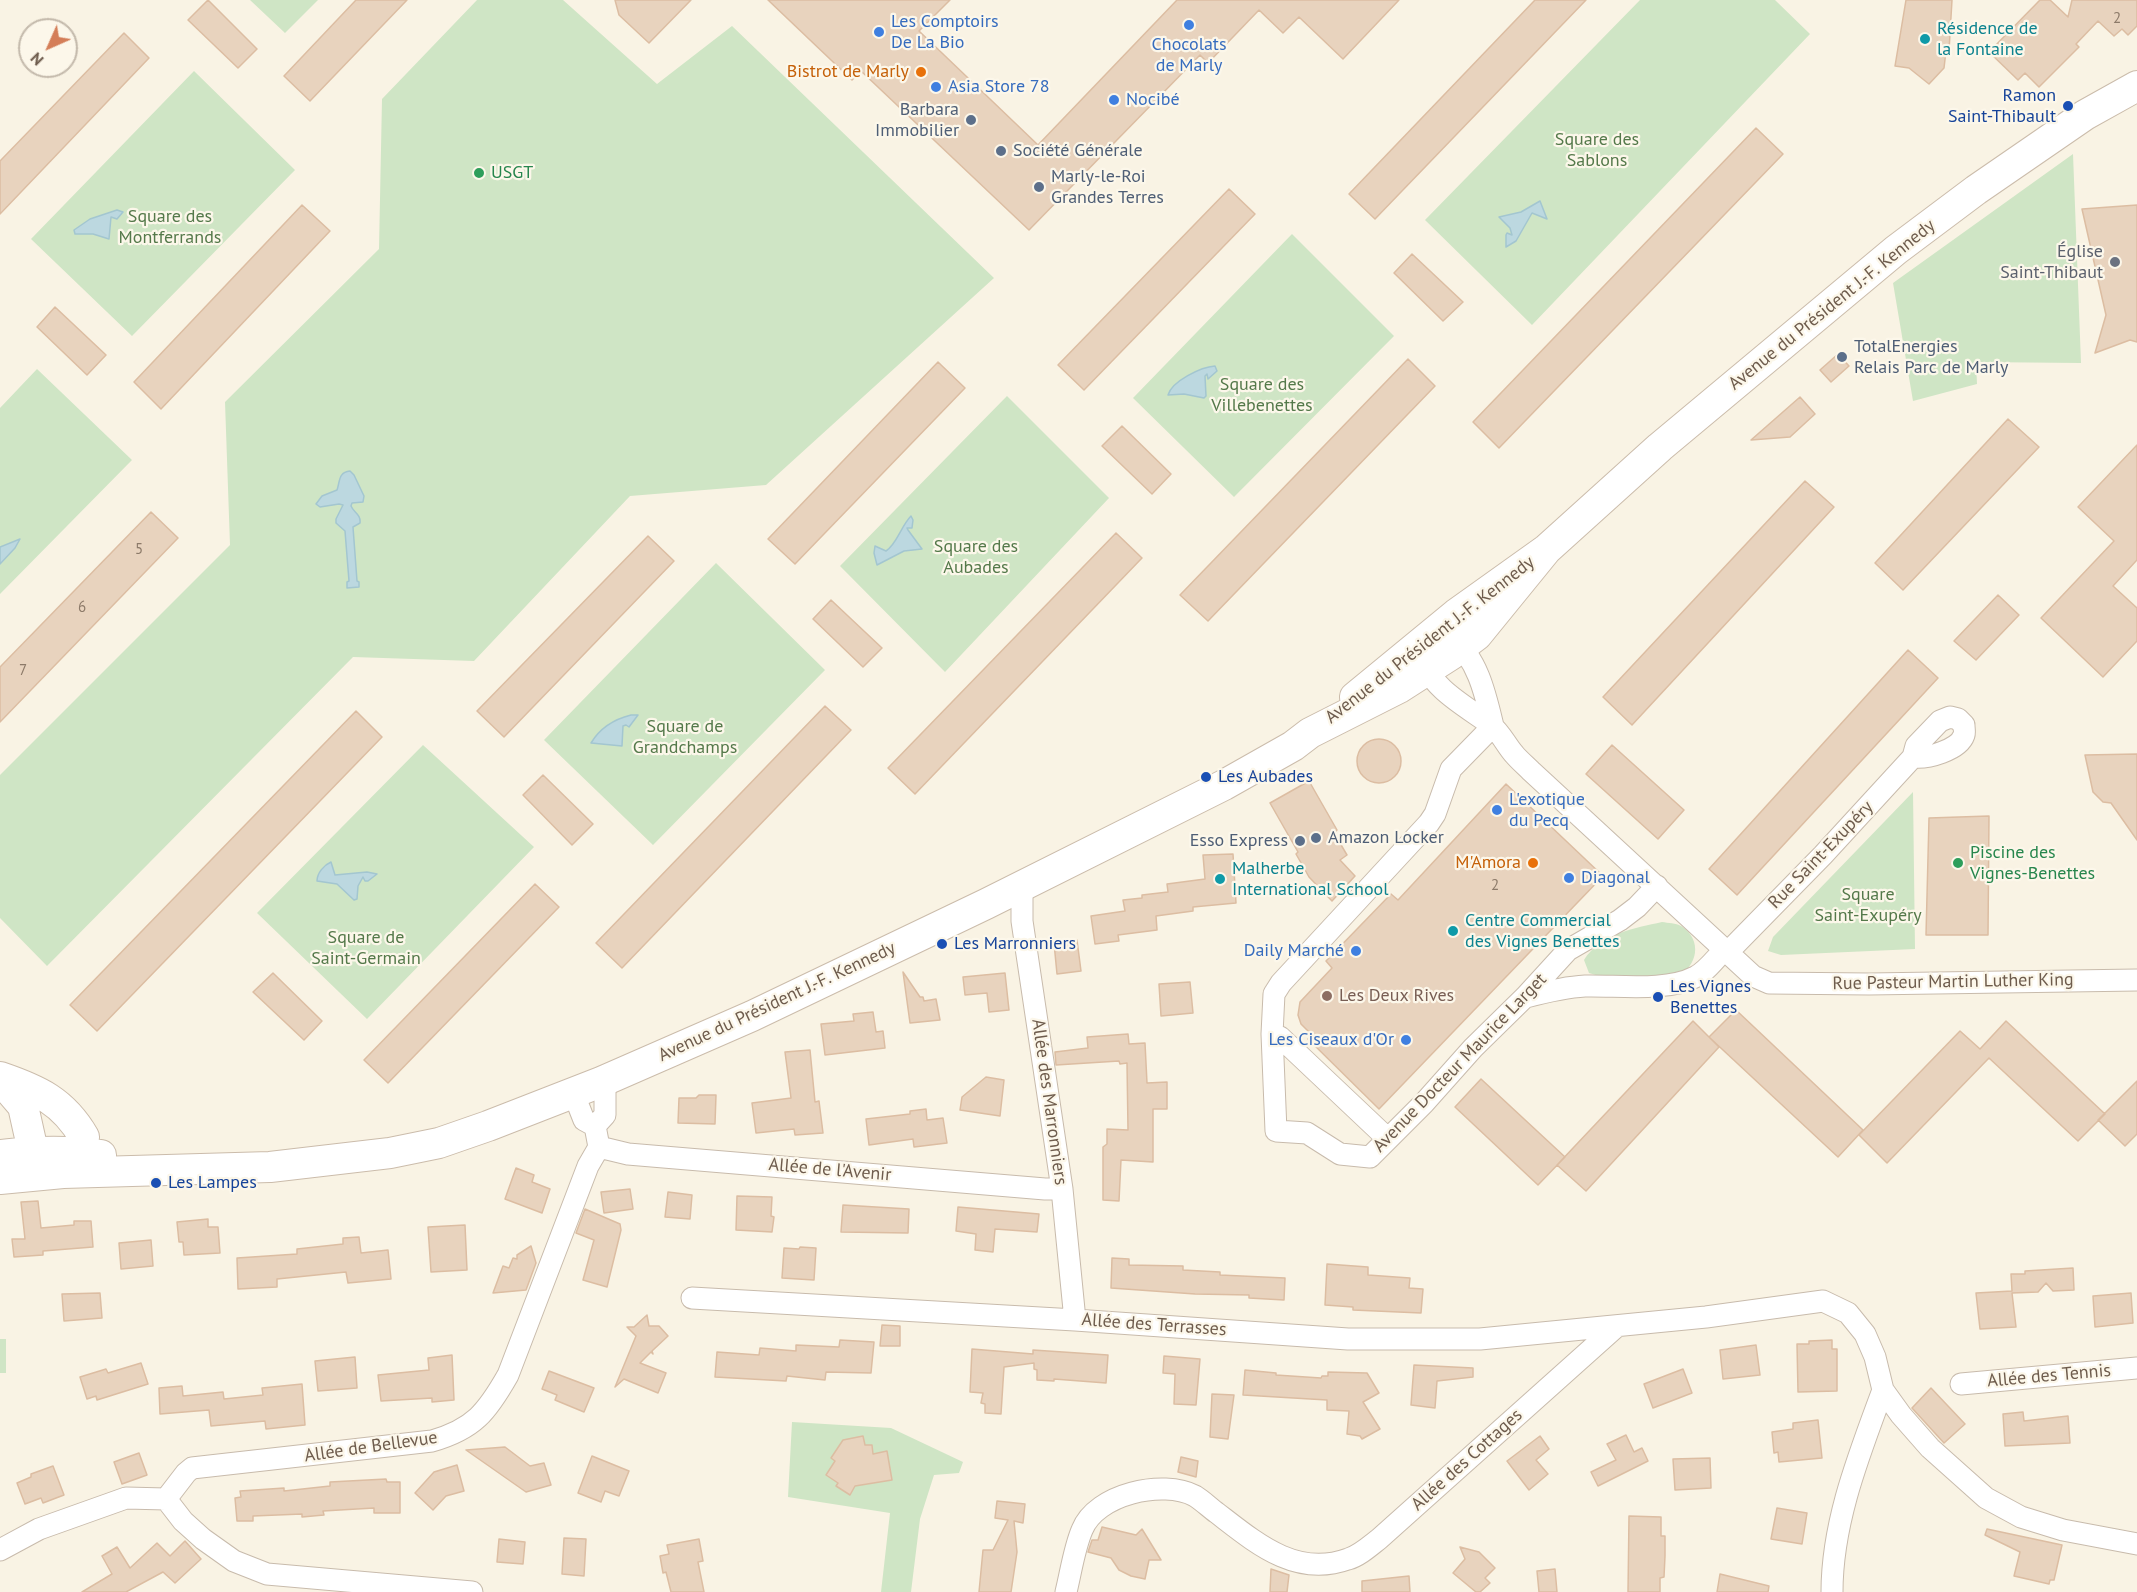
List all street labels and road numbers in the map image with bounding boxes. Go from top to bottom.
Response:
street label: Avenue du Président J.-F. Kennedy [1724,215,1940,395]
street label: Avenue du Président J.-F. Kennedy [1321,552,1539,728]
street label: Rue Saint-Exupéry [1764,797,1878,913]
street label: Avenue du Président J.-F. Kennedy [655,937,899,1067]
street label: Avenue Docteur Maurice Larget [1369,969,1551,1157]
street label: Rue Pasteur Martin Luther King [1832,969,2074,995]
street label: Allée des Marronniers [1027,1018,1071,1186]
street label: Allée de l'Avenir [768,1154,892,1186]
street label: Allée des Terrasses [1081,1309,1227,1341]
street label: Allée des Tennis [1986,1360,2112,1392]
street label: Allée des Cottages [1407,1404,1527,1516]
street label: Allée de Bellevue [303,1427,439,1467]

